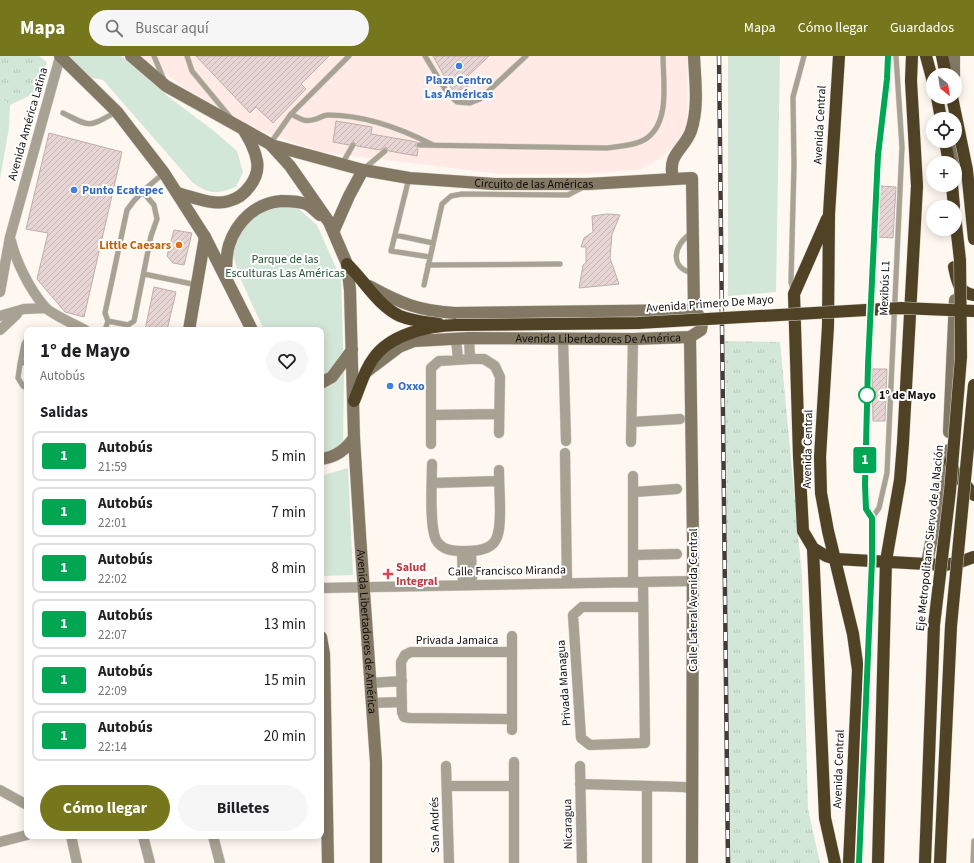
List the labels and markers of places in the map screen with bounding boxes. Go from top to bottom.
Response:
marker: Plaza Centro Las Américas [454,61,464,71]
place label: Plaza Centro Las Américas [425,72,493,103]
place label: Punto Ecatepec [82,182,164,199]
marker: Punto Ecatepec [69,185,79,195]
place label: Little Caesars [99,237,171,254]
marker: Little Caesars [174,240,184,250]
place label: Oxxo [398,378,425,395]
marker: Oxxo [385,381,395,391]
marker: 1° de Mayo [858,386,876,404]
place label: 1° de Mayo [879,387,936,404]
place label: Salud Integral [396,559,438,590]
marker: Salud Integral [383,569,393,579]

